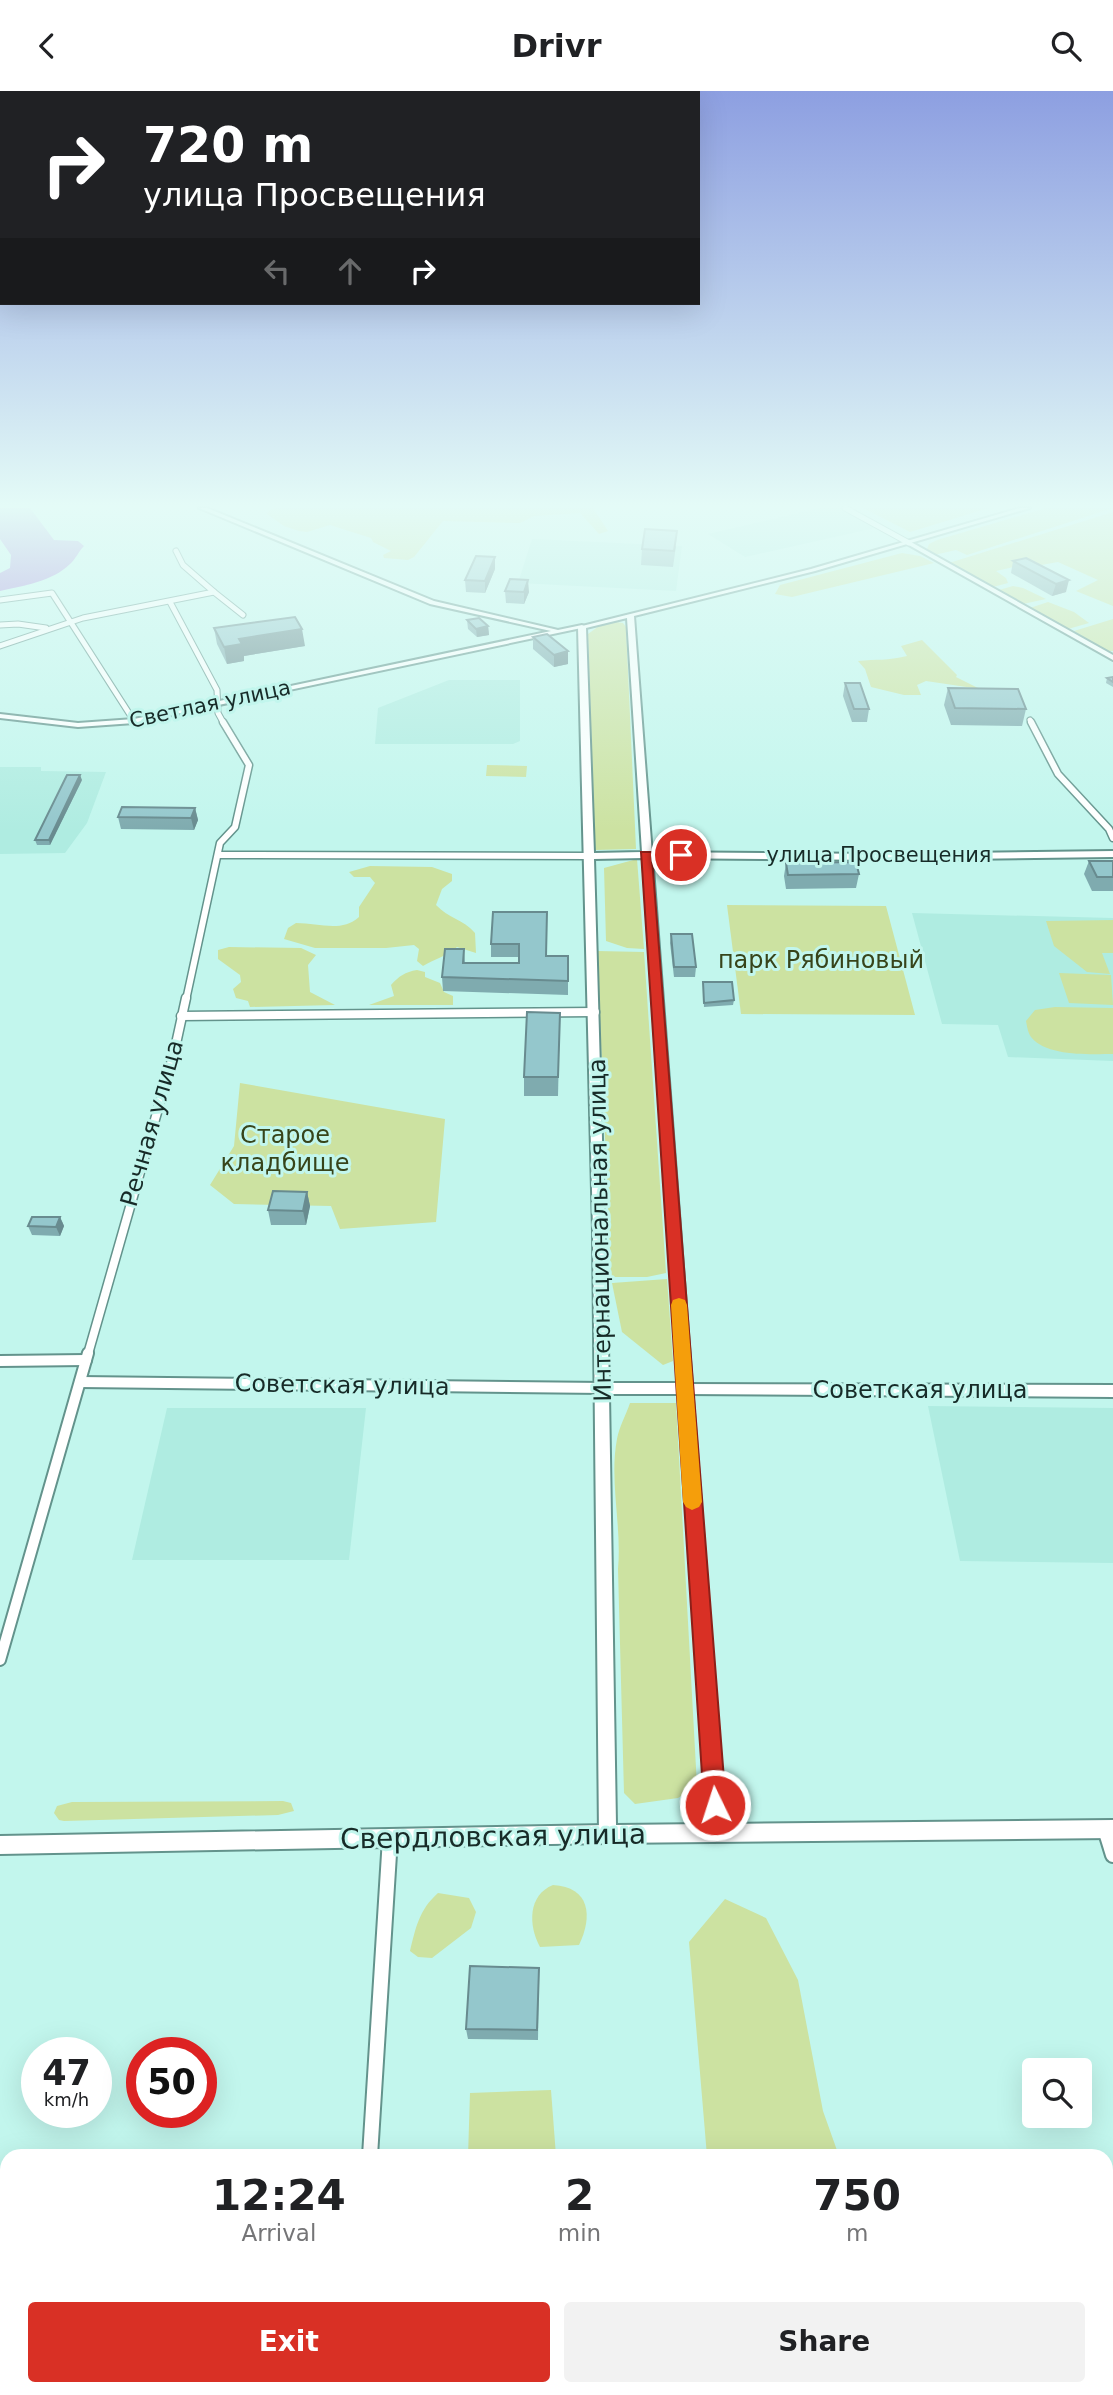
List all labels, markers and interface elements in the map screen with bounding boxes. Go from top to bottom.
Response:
icon: back [28,27,66,65]
text: Drivr [512,27,601,65]
icon: search [1047,27,1085,65]
text: 720 m [143,117,313,174]
icon: right [28,119,119,210]
text: улица Просвещения [143,176,486,214]
icon: left [258,252,296,290]
icon: ahead [331,252,369,290]
icon: right [404,252,442,290]
street label: Светлая улица [127,675,293,733]
pin [651,825,711,885]
icon: arrive [662,836,700,874]
street label: улица Просвещения [767,843,991,867]
park label: парк Рябиновый [718,946,924,974]
street label: Речная улица [115,1036,189,1210]
street label: Интернациональная улица [583,1058,617,1402]
park label: Старое кладбище [221,1121,349,1177]
street label: Советская улица [234,1369,450,1401]
street label: Советская улица [813,1376,1027,1404]
position arrow [678,1768,752,1842]
street label: Свердловская улица [340,1817,646,1856]
speed limit sign: 50 [126,2037,217,2128]
text: 47 [42,2053,91,2093]
map controls [1022,2058,1092,2128]
button: search [1022,2058,1092,2128]
text: km/h [44,2089,89,2110]
text: 12:24 [212,2171,346,2220]
text: 2 [565,2171,594,2220]
text: 750 [813,2171,901,2220]
text: Arrival [242,2220,316,2246]
text: min [558,2220,601,2246]
text: m [846,2220,868,2246]
button: Exit [28,2302,550,2382]
button: Share [564,2302,1085,2382]

